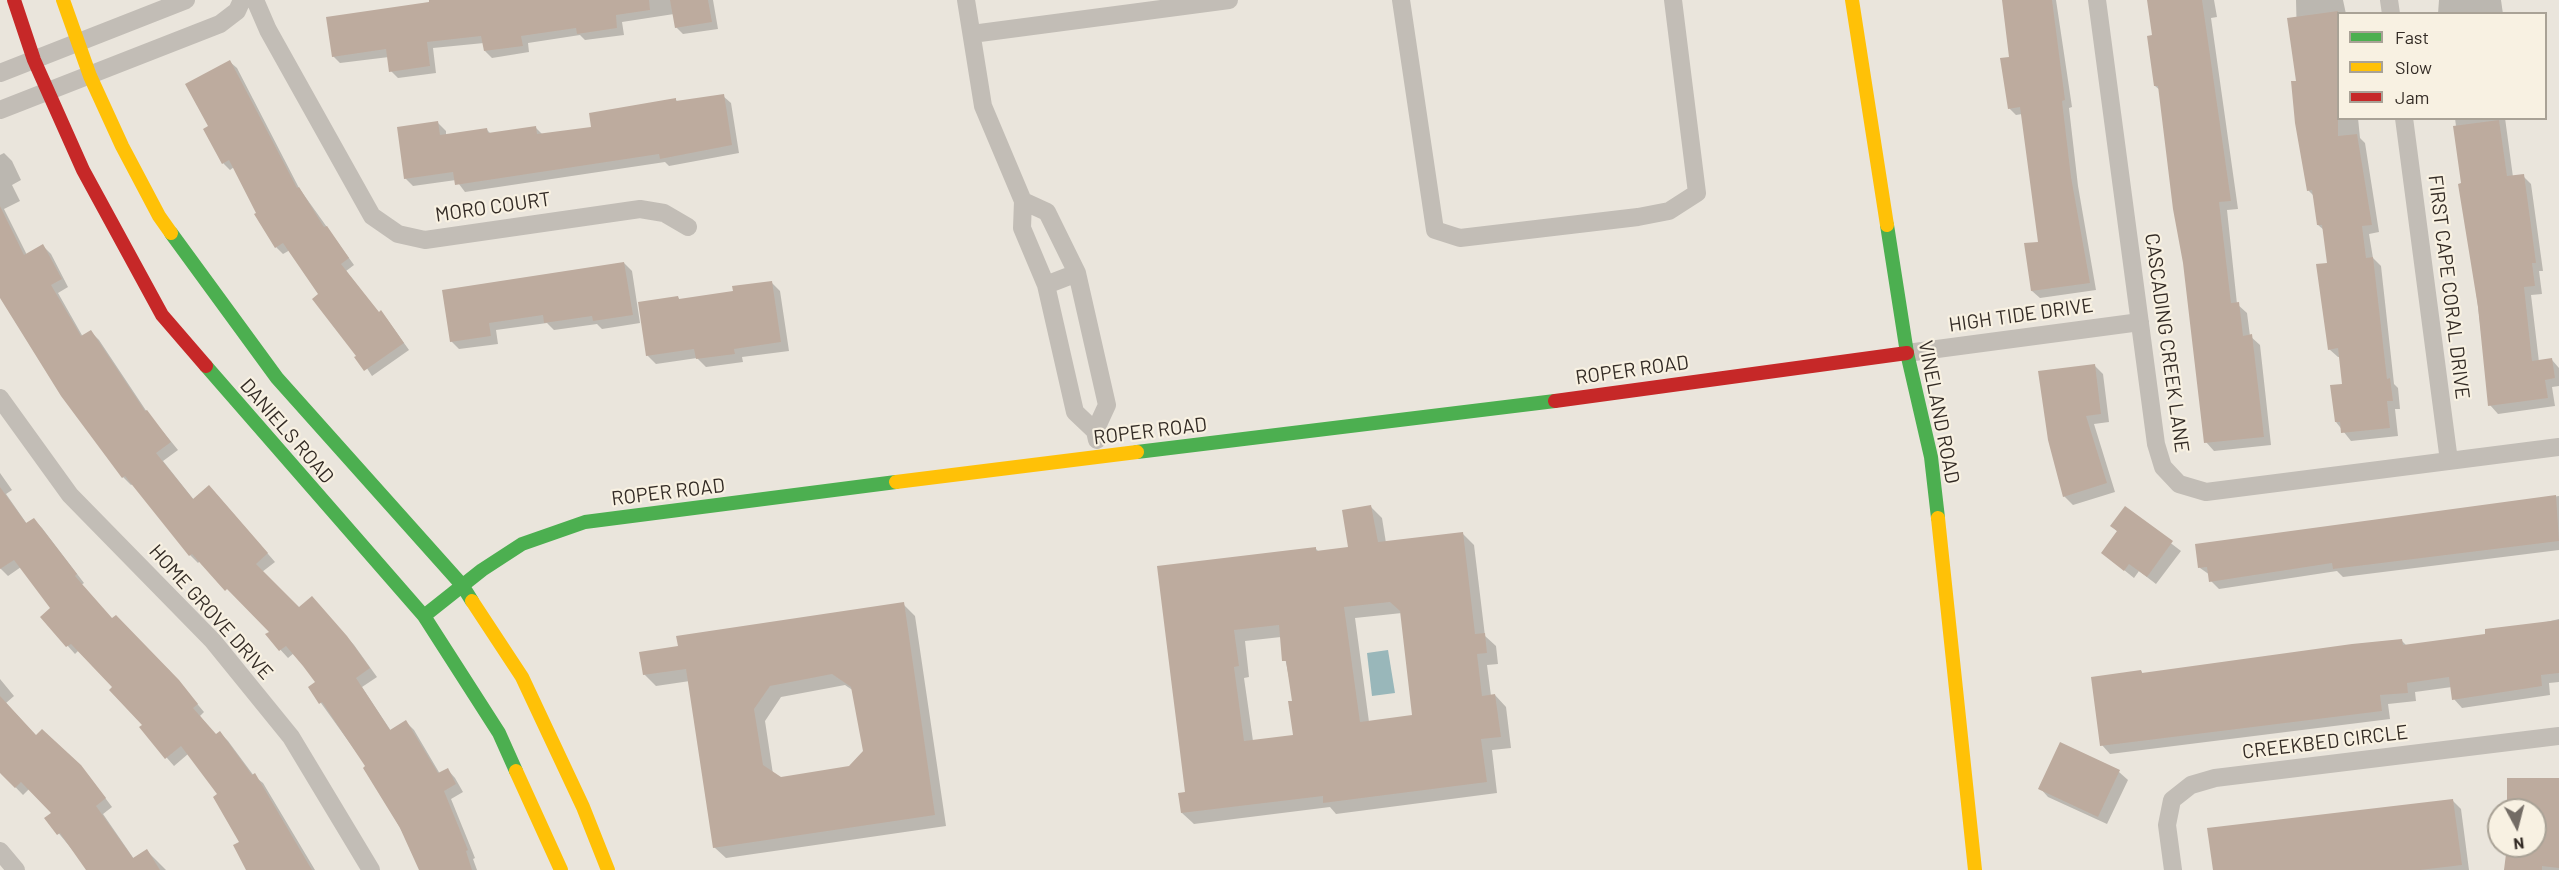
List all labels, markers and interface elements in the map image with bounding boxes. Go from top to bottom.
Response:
legend [2337,12,2547,120]
text: Fast [2395,26,2429,48]
text: Slow [2395,56,2432,78]
text: Jam [2395,86,2429,108]
street label: FIRST CAPE CORAL DRIVE [2423,173,2475,401]
street label: MORO COURT [434,187,552,227]
street label: CASCADING CREEK LANE [2140,232,2194,454]
street label: HIGH TIDE DRIVE [1947,293,2095,337]
street label: VINELAND ROAD [1913,338,1965,486]
street label: ROPER ROAD [1574,350,1690,390]
street label: DANIELS ROAD [235,374,339,488]
street label: ROPER ROAD [1092,412,1208,450]
street label: ROPER ROAD [610,473,726,511]
street label: HOME GROVE DRIVE [144,539,278,685]
street label: CREEKBED CIRCLE [2241,720,2409,764]
north arrow [2487,798,2547,858]
text: N [2513,834,2525,854]

